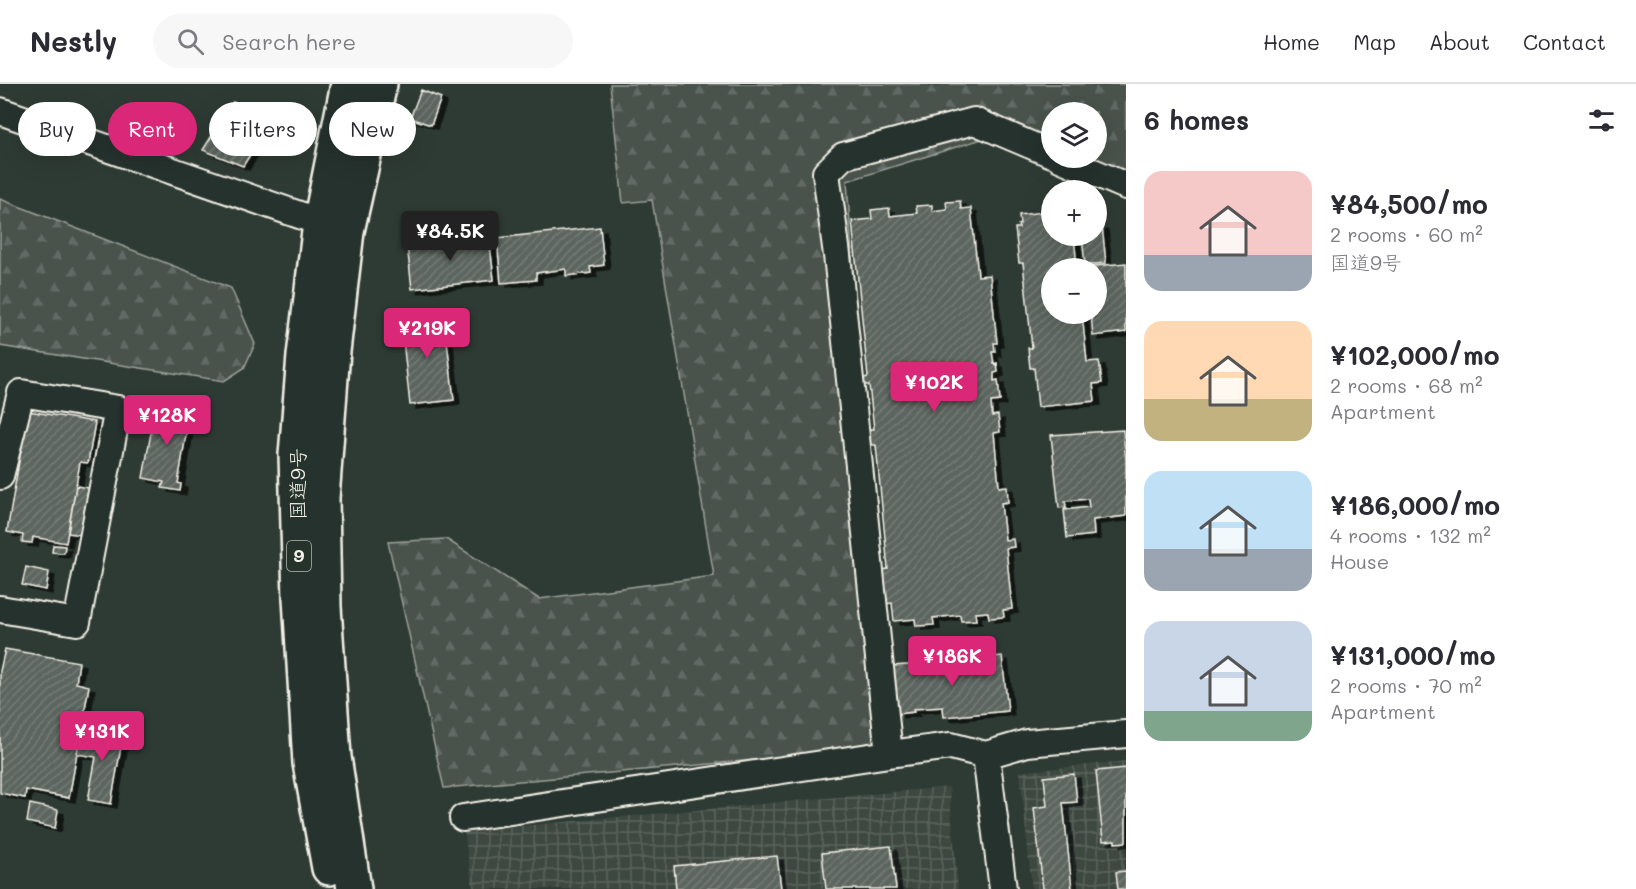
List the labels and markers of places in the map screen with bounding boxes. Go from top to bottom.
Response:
pin: ¥84.5K [401,211,499,262]
pin: ¥219K [385,308,469,359]
pin: ¥102K [892,362,976,413]
pin: ¥128K [125,395,209,446]
pin: ¥186K [910,636,994,687]
pin: ¥131K [60,711,144,762]

